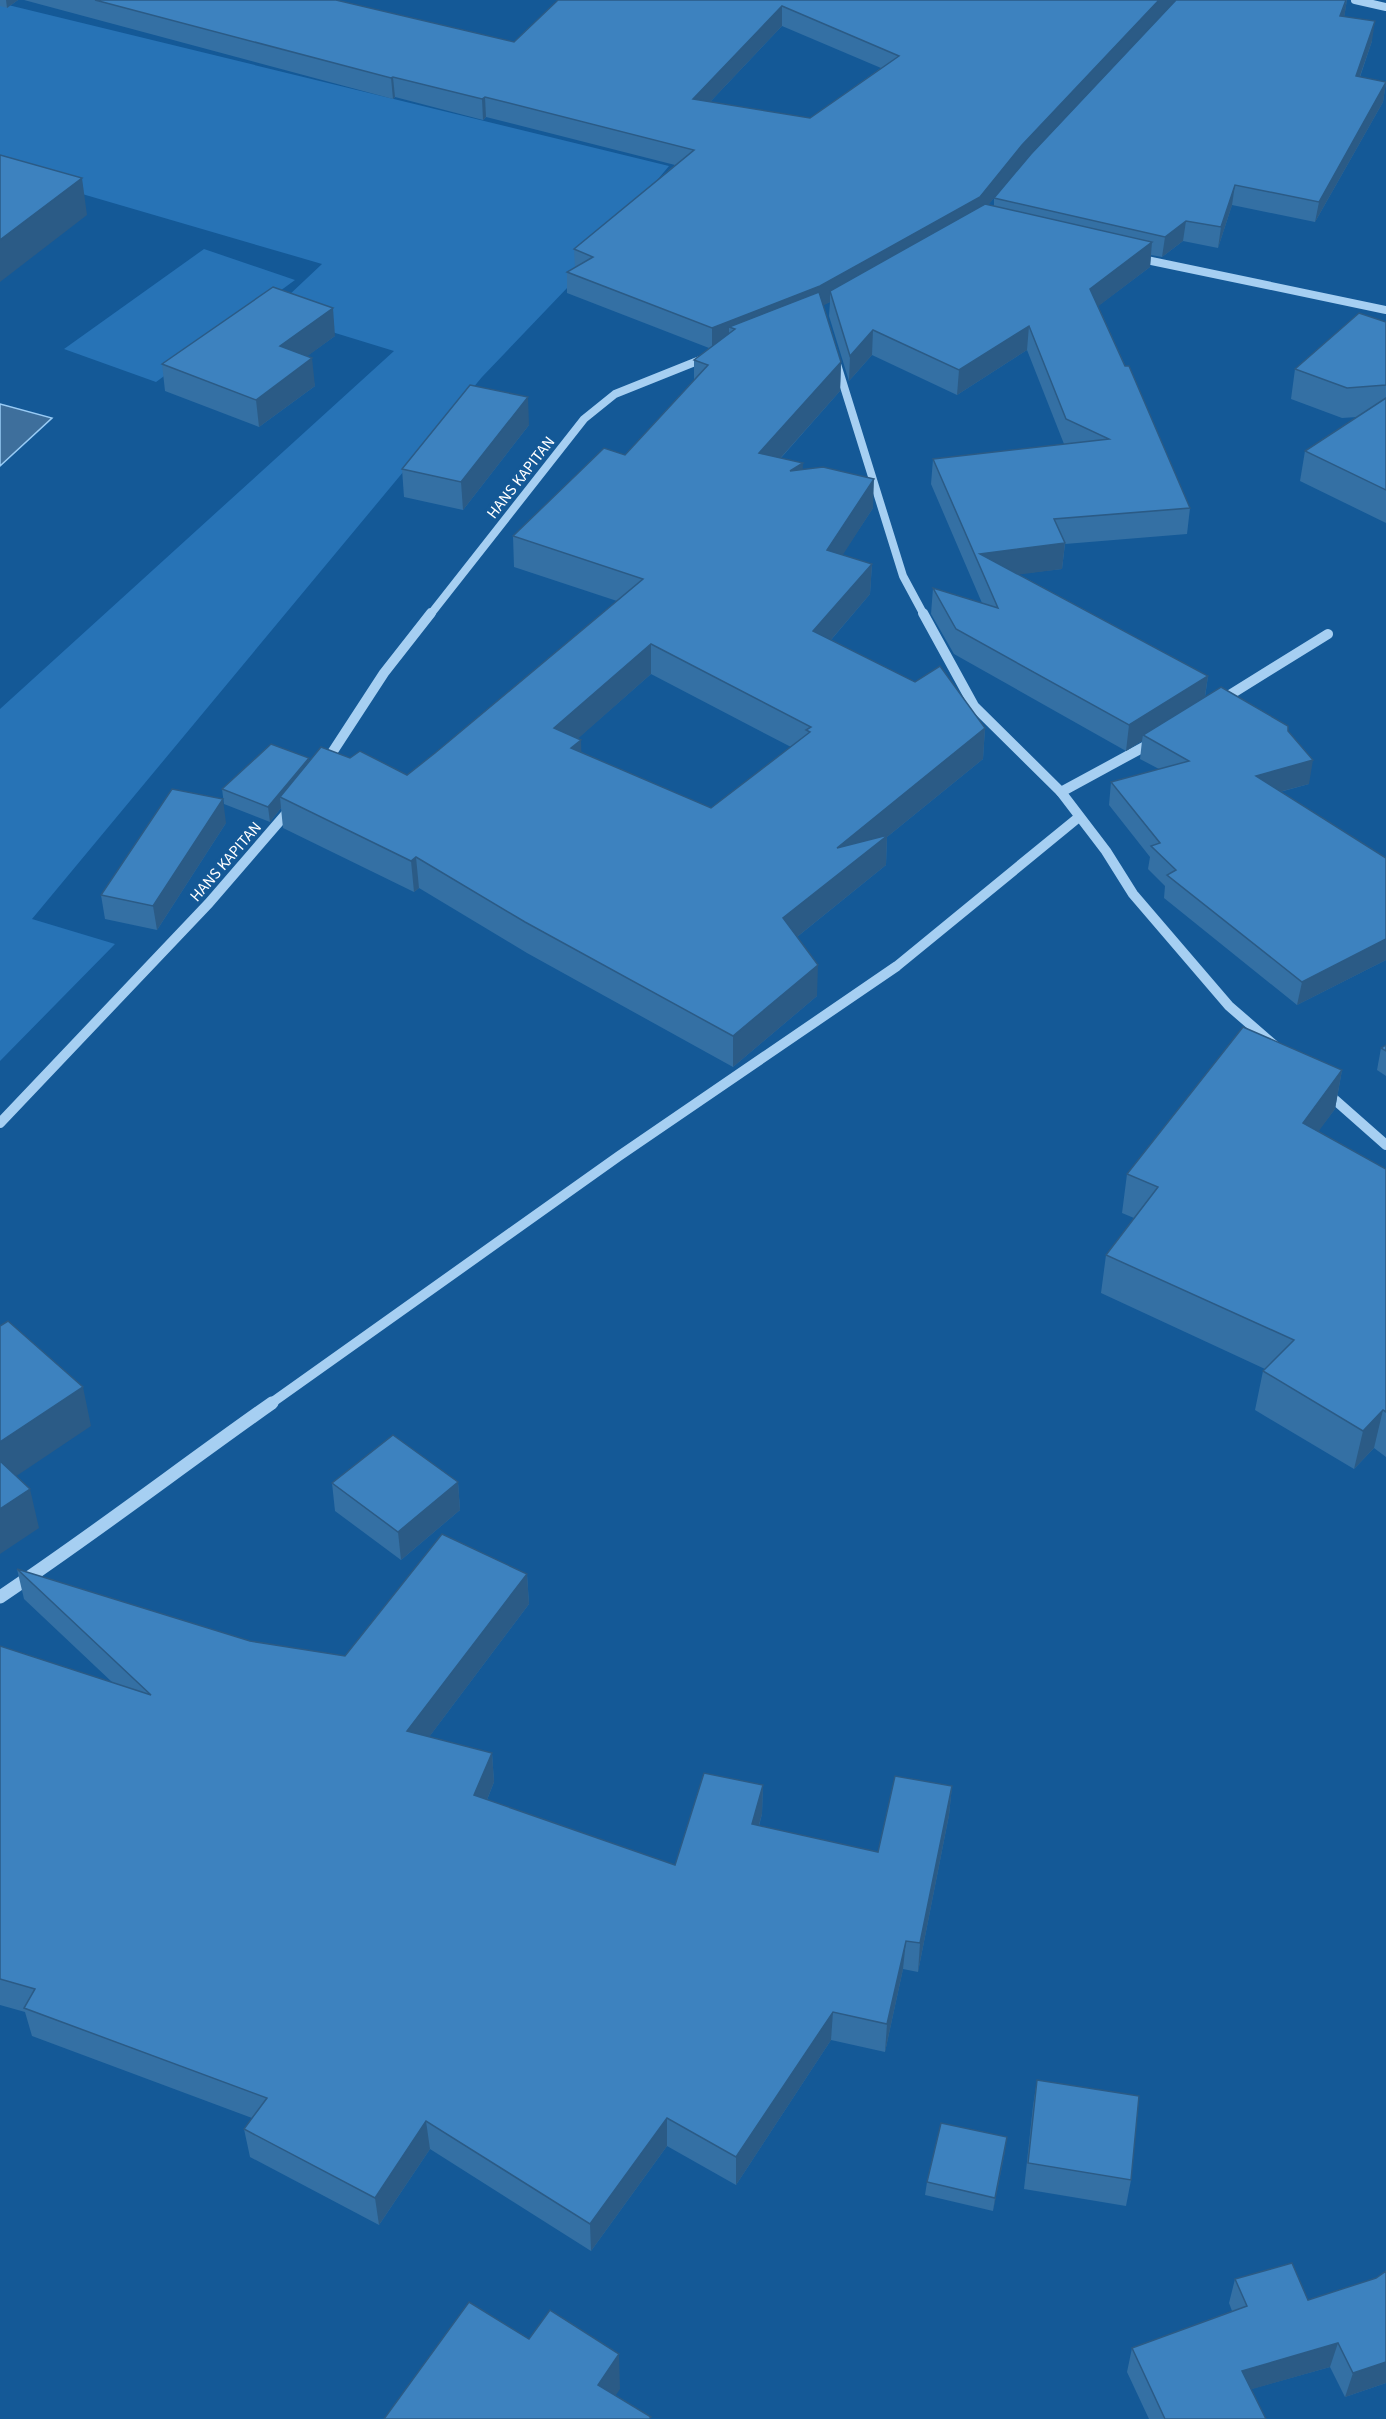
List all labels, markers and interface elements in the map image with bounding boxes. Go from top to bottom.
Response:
street label: HANS KAPITAN [482,432,560,523]
street label: HANS KAPITAN [185,817,267,906]

